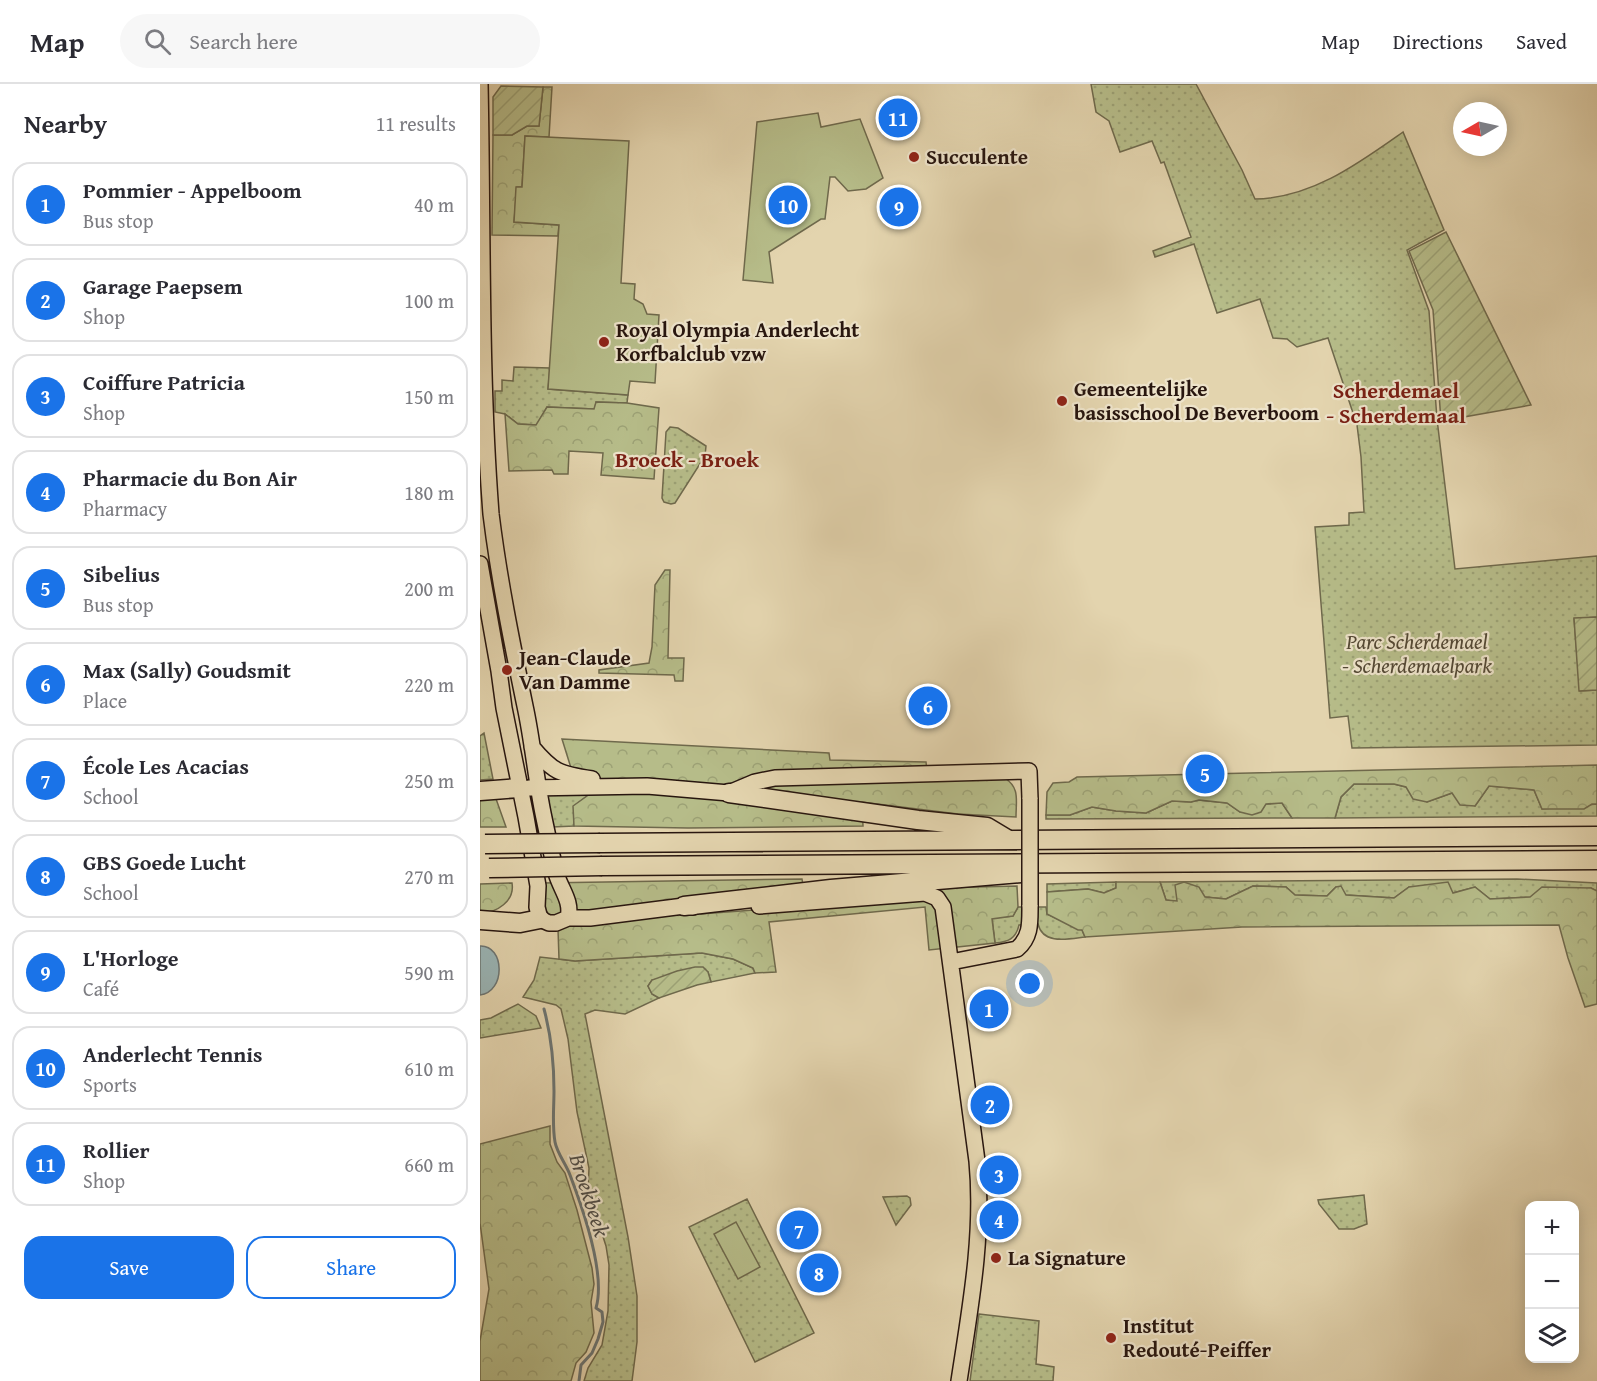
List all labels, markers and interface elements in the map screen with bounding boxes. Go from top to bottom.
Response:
search box [120,14,540,68]
text: Map [30,21,84,62]
icon: search [141,25,174,58]
text: Search here [189,25,298,57]
text: Map [1321,26,1360,57]
text: Directions [1393,26,1483,57]
text: Saved [1516,26,1567,57]
pin: 11 [878,96,918,141]
north arrow [1453,102,1507,156]
text: Nearby [24,104,107,143]
text: 11 results [376,109,456,138]
place label: Succulente [926,141,1028,172]
marker: Succulente [907,150,921,164]
text: Pommier - Appelboom [83,174,302,206]
pin: 10 [768,182,808,228]
pin: 9 [880,184,918,230]
text: 1 [40,190,51,219]
text: 40 m [414,190,454,219]
text: Bus stop [83,206,154,235]
text: Garage Paepsem [83,270,243,302]
text: 2 [40,286,51,315]
text: 100 m [404,286,454,315]
text: Shop [83,302,125,331]
place label: Royal Olympia Anderlecht Korfbalclub vzw [616,314,859,369]
marker: Royal Olympia Anderlecht Korfbalclub vzw [597,335,611,349]
text: Coiffure Patricia [83,366,245,398]
place label: Gemeentelijke basisschool De Beverboom [1074,373,1319,428]
district label: Scherdemael - Scherdemaal [1326,374,1466,431]
text: 3 [40,382,51,411]
text: 150 m [404,382,454,411]
marker: Gemeentelijke basisschool De Beverboom [1055,394,1069,408]
text: Shop [83,398,125,427]
district label: Broeck - Broek [615,443,760,475]
text: Pharmacie du Bon Air [83,462,297,494]
text: 4 [40,478,51,507]
text: 180 m [404,478,454,507]
text: Pharmacy [83,494,167,523]
text: Sibelius [83,558,160,590]
text: 5 [40,574,51,603]
text: 200 m [404,574,454,603]
text: Bus stop [83,590,154,619]
park label: Parc Scherdemael - Scherdemaelpark [1342,626,1492,681]
place label: Jean-Claude Van Damme [516,642,631,697]
text: Max (Sally) Goudsmit [83,654,291,686]
marker: Jean-Claude Van Damme [500,663,514,677]
text: 6 [40,670,51,699]
text: 220 m [404,670,454,699]
pin: 6 [908,684,948,728]
text: Place [83,686,127,715]
text: École Les Acacias [83,750,249,782]
pin: 5 [1186,752,1224,796]
text: 7 [40,766,51,795]
text: 250 m [404,766,454,795]
text: School [83,782,139,811]
text: GBS Goede Lucht [83,846,246,878]
text: 8 [40,862,51,891]
text: 270 m [404,862,454,891]
text: School [83,878,139,907]
text: L'Horloge [83,942,179,974]
text: 9 [40,958,51,987]
text: 590 m [404,958,454,987]
your location [1015,969,1044,998]
text: Café [83,974,119,1003]
pin: 1 [970,986,1008,1032]
text: Anderlecht Tennis [83,1038,262,1070]
text: 10 [35,1054,56,1083]
text: 610 m [404,1054,454,1083]
text: Sports [83,1070,137,1099]
pin: 2 [970,1082,1010,1128]
text: Rollier [83,1134,150,1166]
water label: Broekbeek [561,1148,619,1242]
text: 11 [35,1150,56,1179]
text: 660 m [404,1150,454,1179]
pin: 3 [980,1152,1018,1198]
text: Shop [83,1166,125,1195]
pin: 4 [980,1198,1018,1242]
map controls [1525,1201,1579,1363]
button: + [1525,1201,1579,1255]
pin: 7 [780,1208,818,1252]
button: Save [24,1236,234,1299]
button: Share [246,1236,456,1299]
place label: La Signature [1008,1242,1126,1273]
pin: 8 [800,1250,838,1296]
marker: La Signature [989,1251,1003,1265]
button: − [1525,1255,1579,1309]
button: layers [1525,1309,1579,1363]
place label: Institut Redouté-Peiffer [1123,1310,1271,1365]
marker: Institut Redouté-Peiffer [1104,1331,1118,1345]

